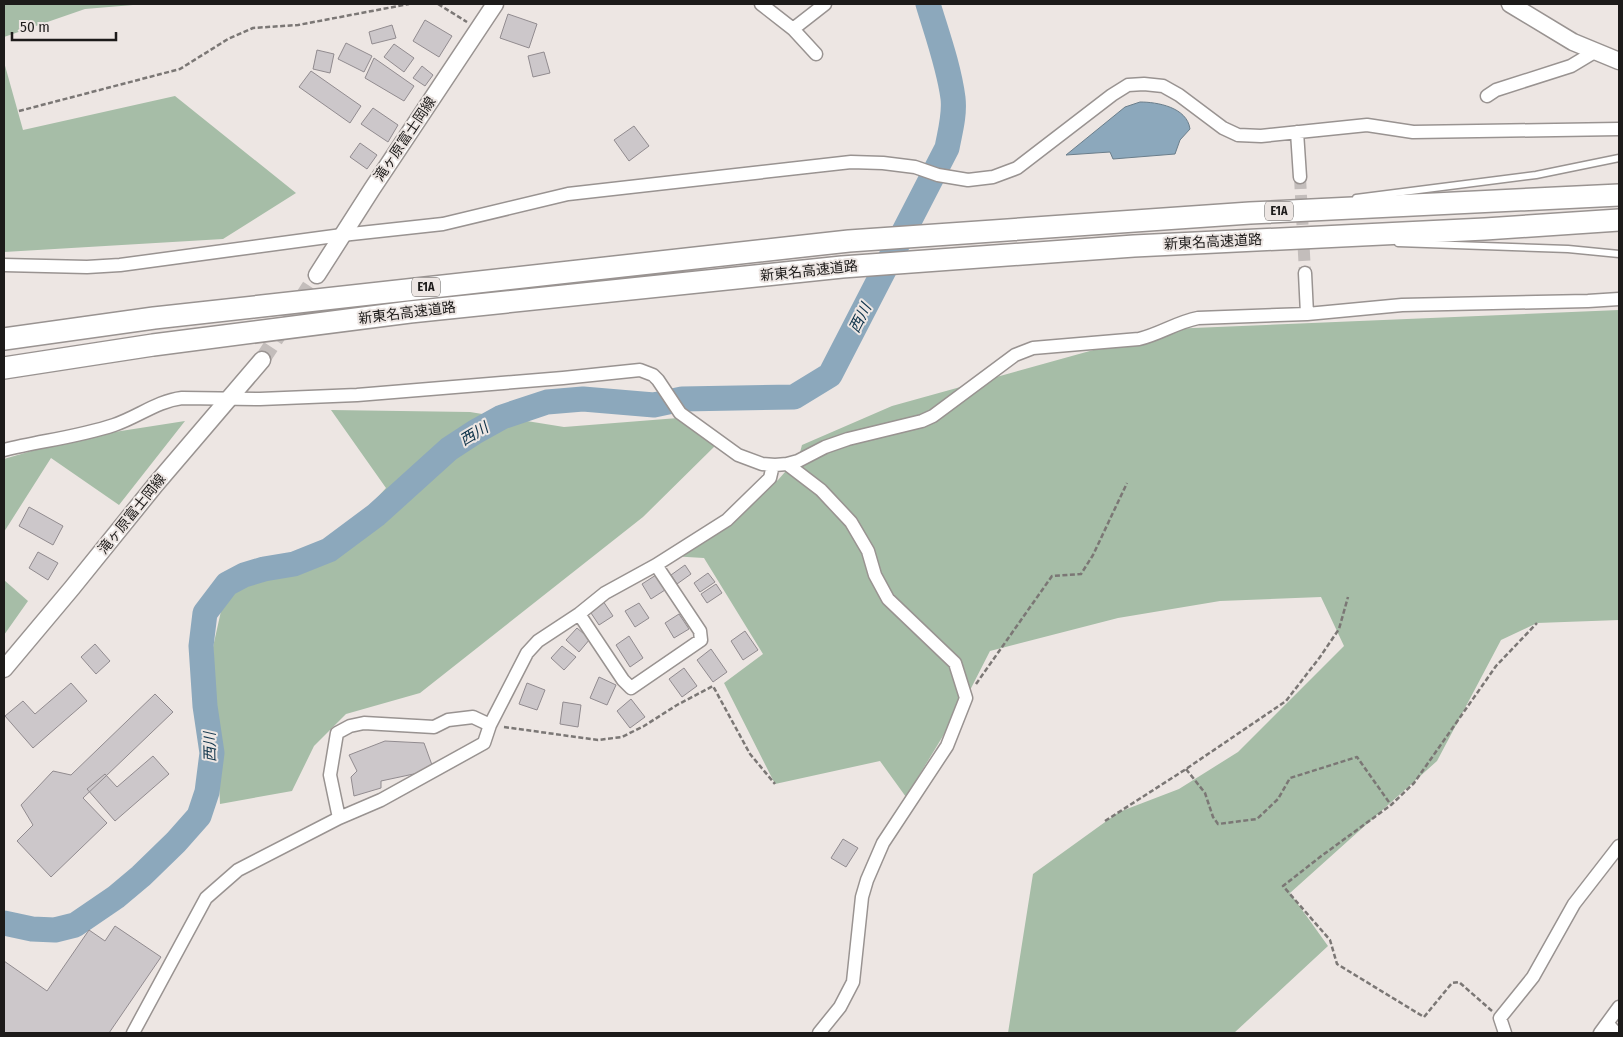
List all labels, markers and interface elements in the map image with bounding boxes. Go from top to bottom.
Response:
scale bar [12,10,116,42]
text: 50 m [20,18,50,36]
street label: 滝ヶ原富士岡線 [371,94,439,184]
road number: E1A [1265,202,1293,220]
street label: 新東名高速道路 [1164,231,1262,253]
street label: 新東名高速道路 [759,257,859,285]
road number: E1A [412,278,440,296]
street label: 新東名高速道路 [357,299,457,327]
water label: 西川 [845,299,876,335]
water label: 西川 [457,418,493,449]
street label: 滝ヶ原富士岡線 [95,471,169,557]
water label: 西川 [201,730,219,762]

